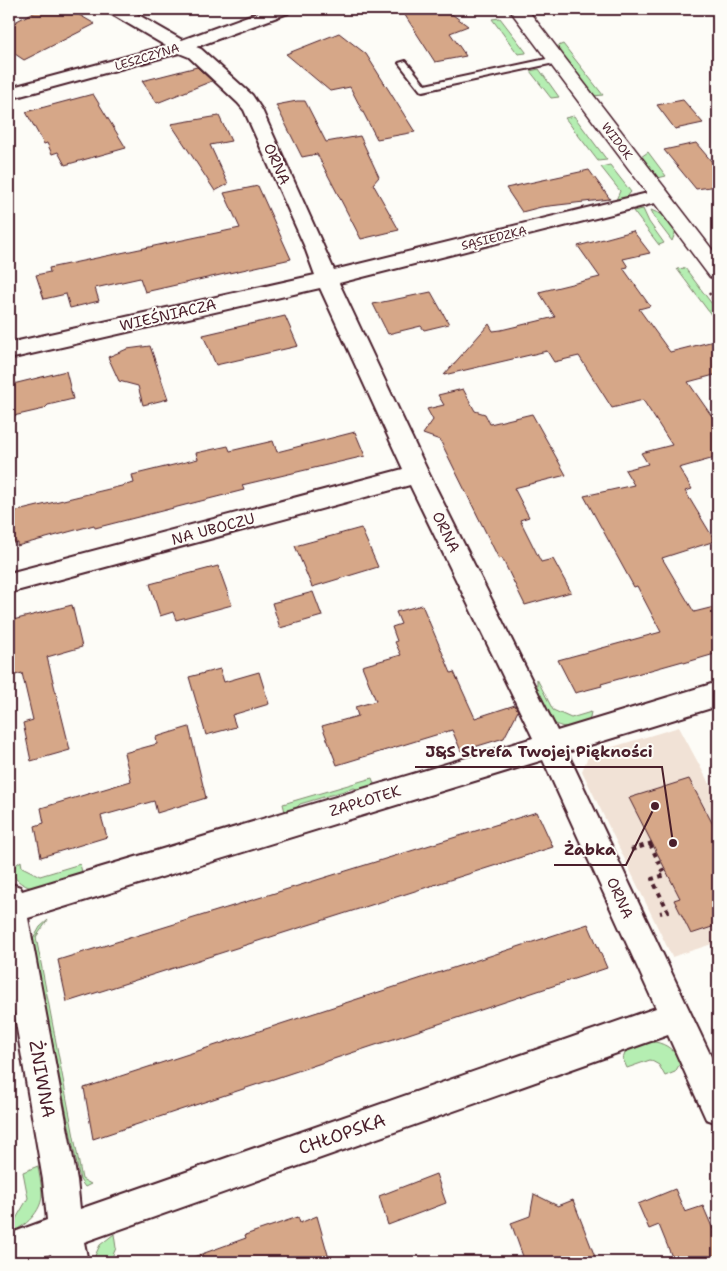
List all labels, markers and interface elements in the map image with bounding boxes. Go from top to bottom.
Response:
street label: LESZCZYNA [113,40,181,74]
street label: WIDOK [598,119,636,163]
street label: ORNA [259,140,295,188]
street label: SĄSIEDZKA [460,222,529,254]
street label: WIEŚNIACZA [117,293,218,336]
street label: NA UBOCZU [169,508,257,550]
street label: ORNA [427,508,465,556]
callout: J&S Strefa Twojej Piękności [415,736,662,767]
text: J&S Strefa Twojej Piękności [425,741,653,762]
street label: ZAPŁOTEK [327,781,403,821]
callout: Żabka [554,834,626,865]
text: Żabka [564,839,616,860]
street label: ORNA [602,874,638,922]
street label: ŻNIWNA [23,1038,61,1120]
street label: CHŁOPSKA [295,1108,389,1160]

